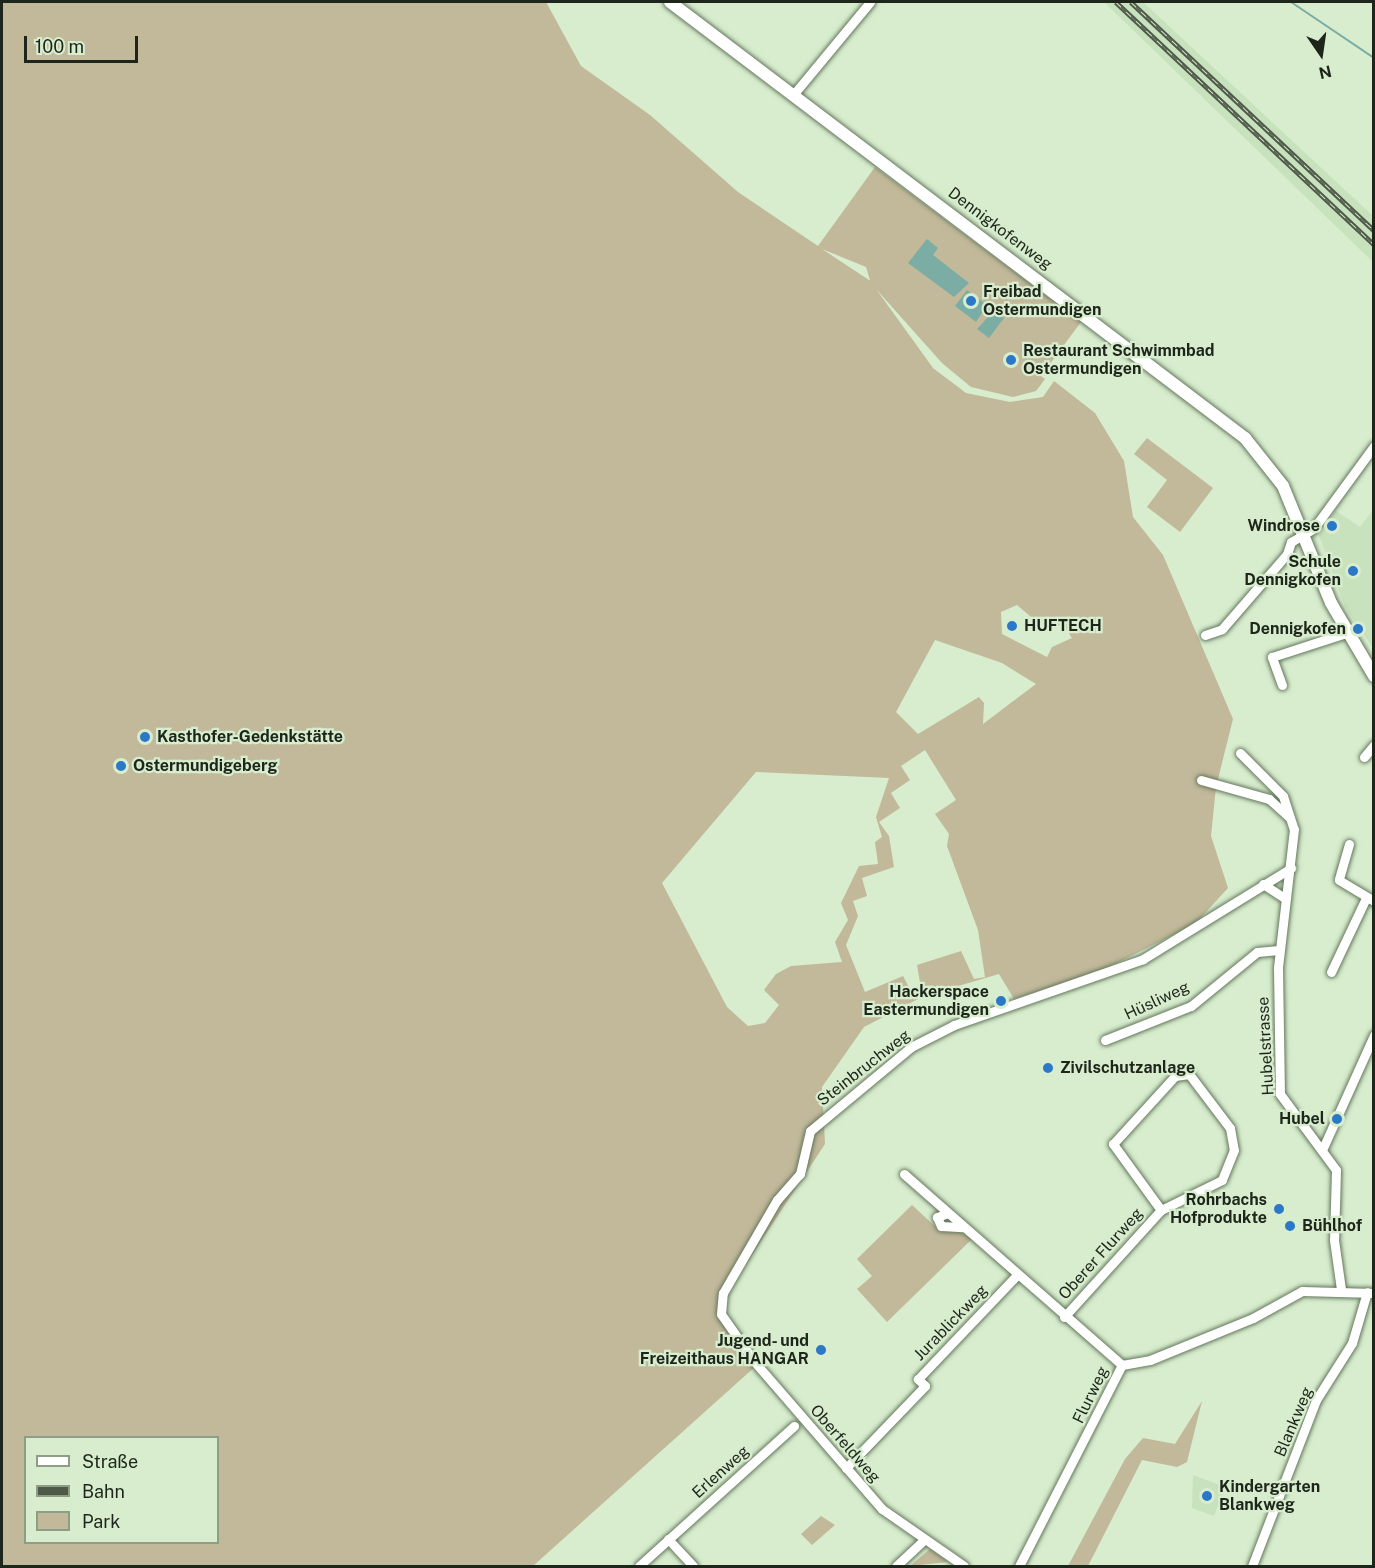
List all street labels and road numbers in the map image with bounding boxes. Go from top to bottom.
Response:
street label: Dennigkofenweg [944,184,1056,274]
street label: Hüsliweg [1121,978,1193,1024]
street label: Hubelstrasse [1254,996,1278,1096]
street label: Steinbruchweg [814,1026,914,1110]
street label: Oberer Flurweg [1055,1204,1147,1304]
street label: Jurablickweg [910,1281,992,1365]
street label: Flurweg [1069,1363,1113,1427]
street label: Blankweg [1271,1384,1317,1460]
street label: Oberfeldweg [806,1401,884,1487]
street label: Erlenweg [689,1442,753,1502]

